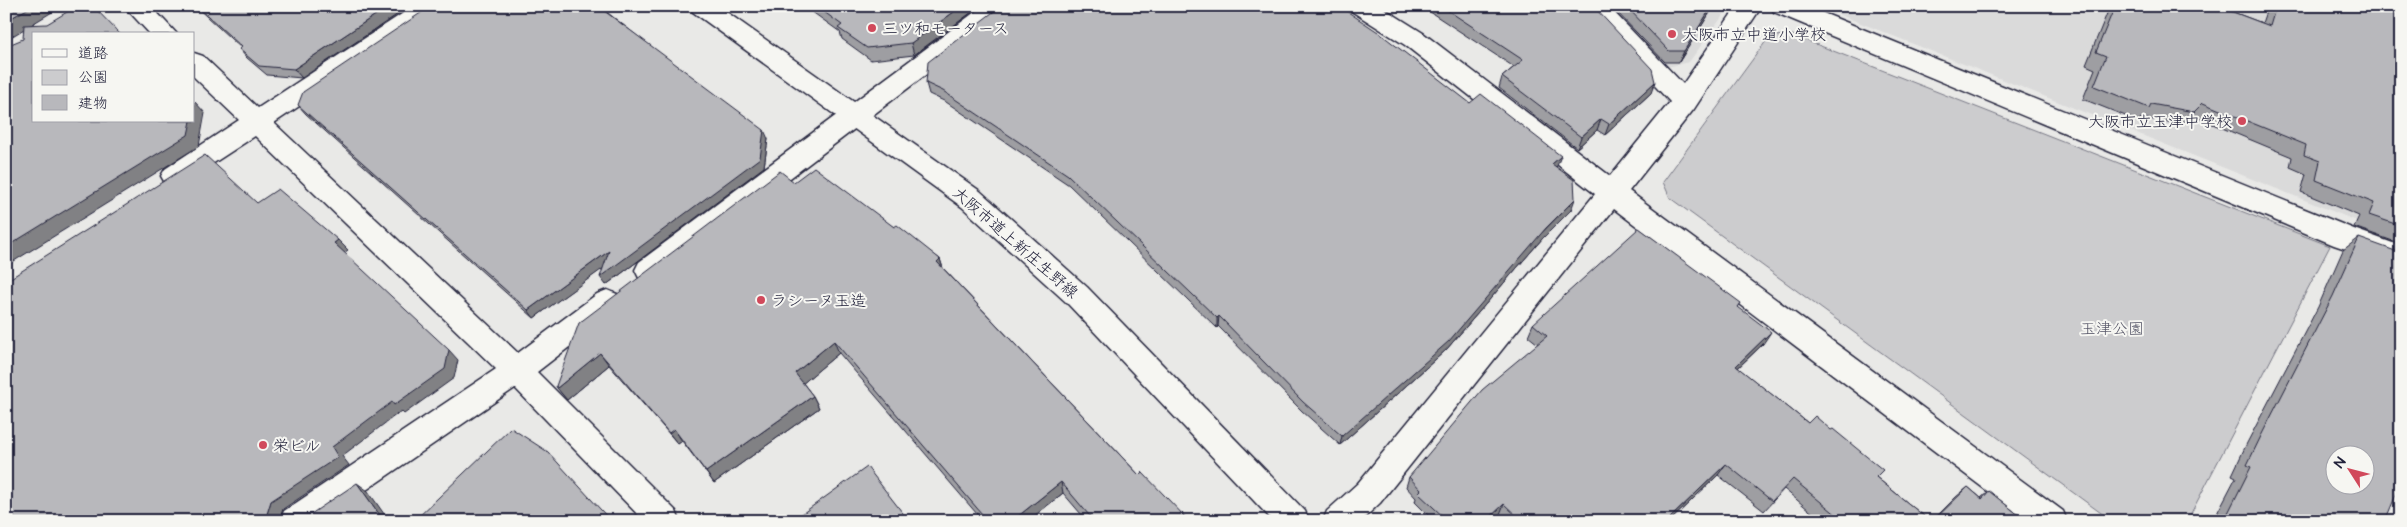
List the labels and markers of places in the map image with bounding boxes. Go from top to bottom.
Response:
place label: 三ツ和モータース [882,18,1009,40]
marker: 三ツ和モータース [866,22,878,34]
place label: 大阪市立中道小学校 [1682,24,1826,46]
marker: 大阪市立中道小学校 [1666,28,1678,40]
place label: 大阪市立玉津中学校 [2088,111,2232,133]
marker: 大阪市立玉津中学校 [2236,115,2248,127]
place label: ラシーヌ玉造 [771,290,866,312]
marker: ラシーヌ玉造 [755,294,767,306]
place label: 栄ビル [273,435,321,457]
marker: 栄ビル [257,439,269,451]

